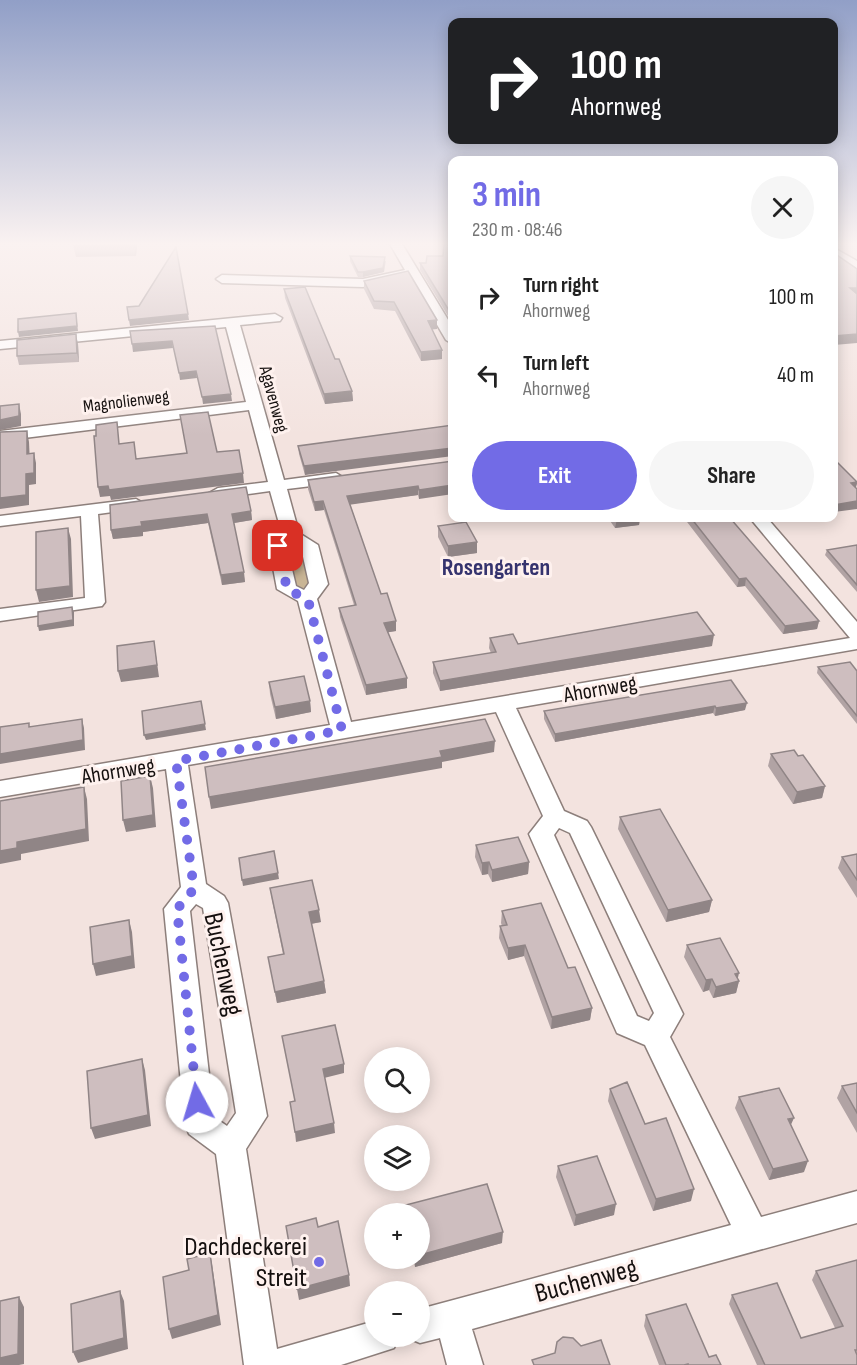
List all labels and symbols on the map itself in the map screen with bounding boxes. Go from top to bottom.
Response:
street label: Agavenweg [254,363,292,435]
street label: Magnolienweg [82,386,170,417]
pin [252,520,303,571]
district label: Rosengarten [442,553,550,582]
street label: Ahornweg [561,670,639,709]
street label: Ahornweg [79,752,157,791]
street label: Buchenweg [196,910,250,1019]
position arrow [165,1070,229,1134]
place label: Dachdeckerei Streit [184,1231,307,1294]
street label: Buchenweg [532,1252,641,1310]
marker: Dachdeckerei Streit [312,1255,326,1269]

